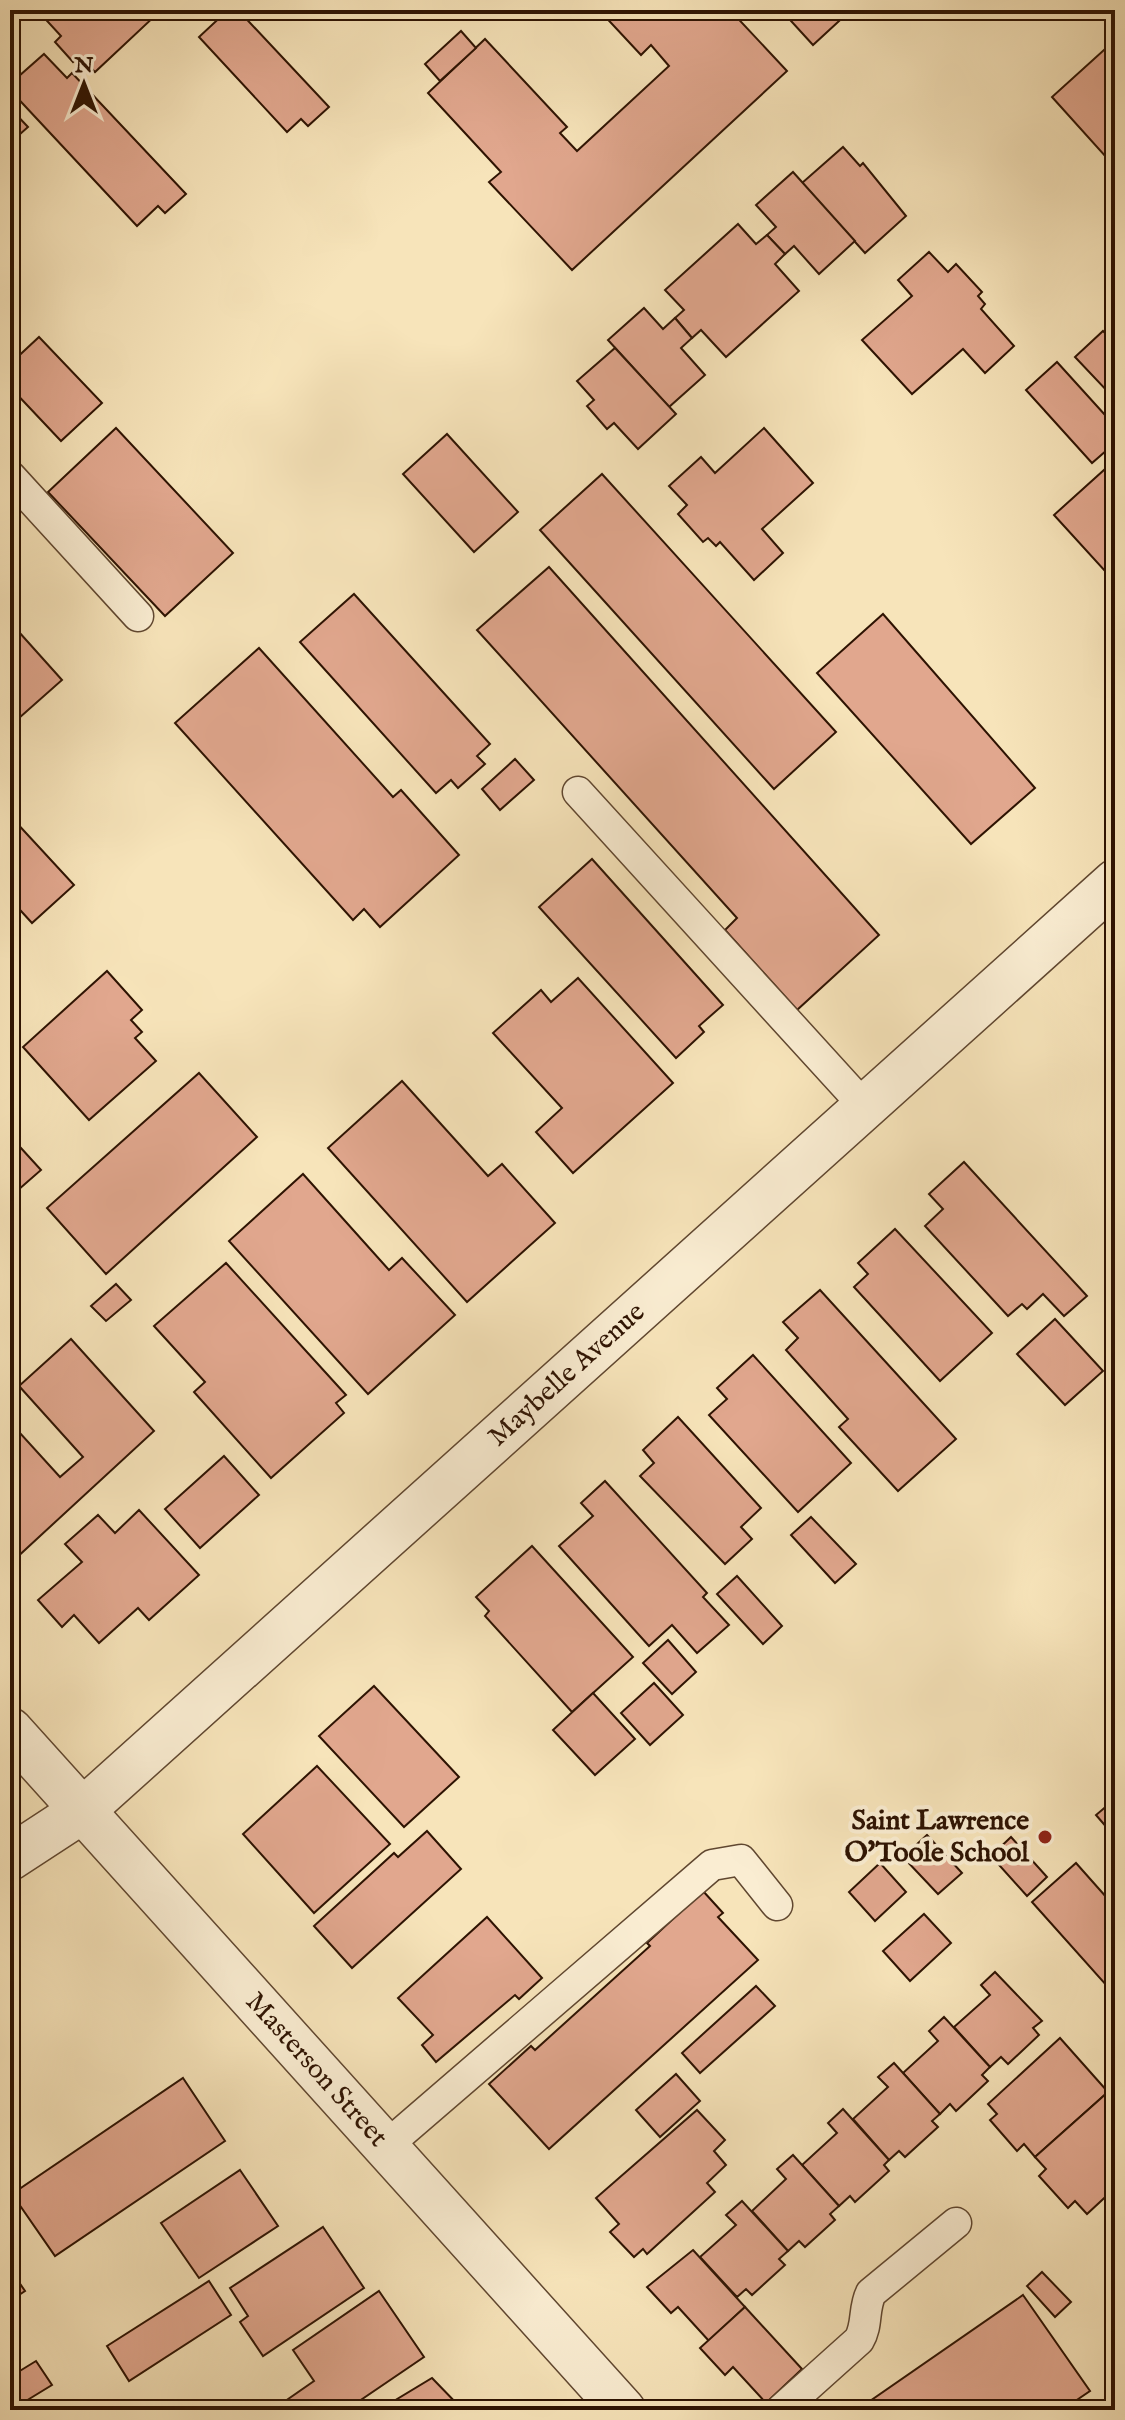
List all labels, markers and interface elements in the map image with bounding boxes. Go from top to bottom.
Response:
north arrow [44,44,124,124]
text: N [73,52,94,80]
street label: Maybelle Avenue [481,1295,653,1455]
place label: Saint Lawrence O'Toole School [844,1804,1030,1871]
marker: Saint Lawrence O'Toole School [1036,1828,1054,1846]
street label: Masterson Street [237,1985,395,2155]

